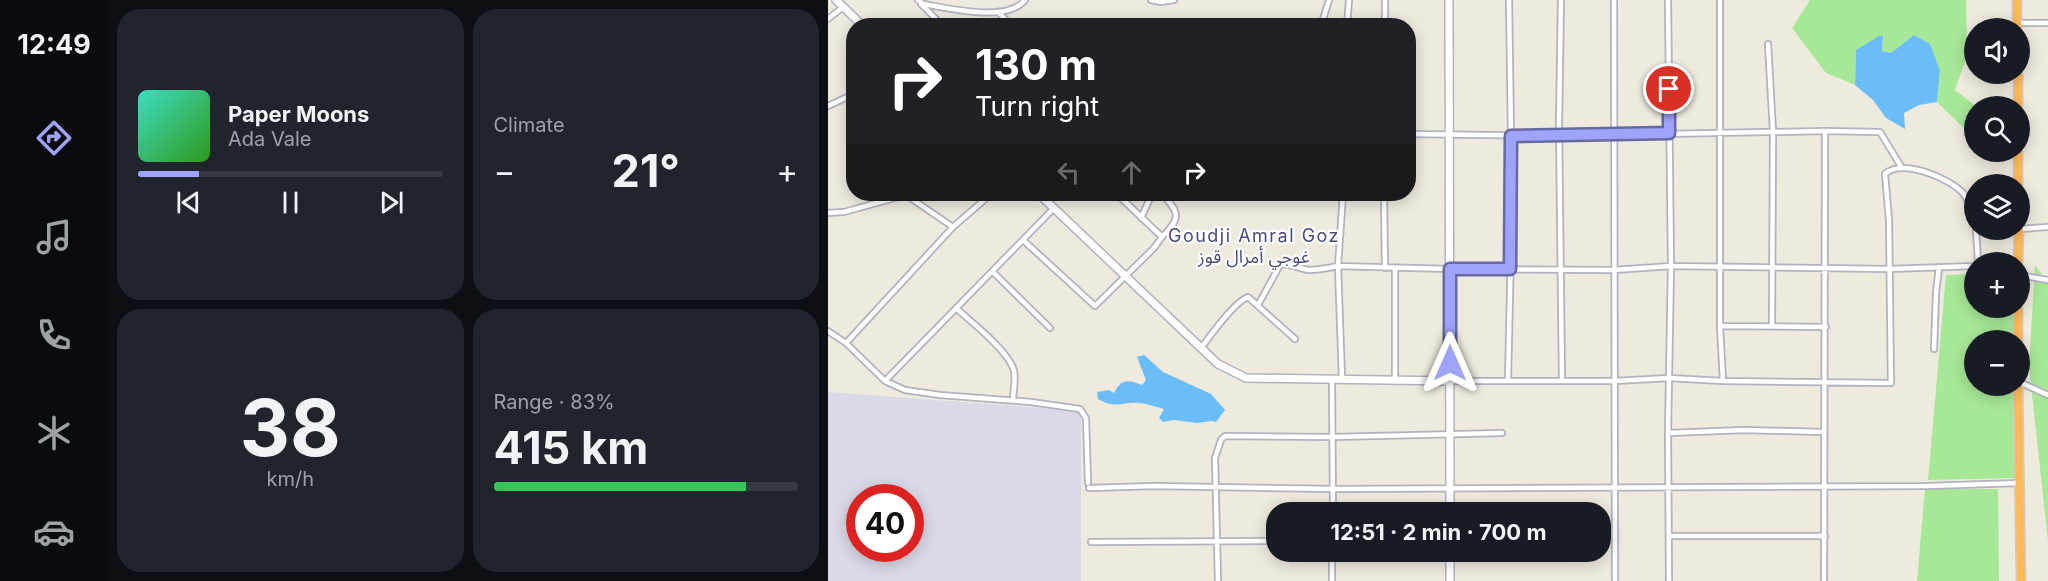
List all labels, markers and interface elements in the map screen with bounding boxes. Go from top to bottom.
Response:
map controls [1964,18,2030,396]
button: sound [1964,18,2030,84]
text: 12:49 [17,28,91,61]
text: 130 m [975,39,1097,90]
icon: right [876,42,954,120]
pin [1643,63,1694,114]
icon: arrive [1652,72,1685,105]
text: Turn right [975,90,1099,123]
button: search [1964,96,2030,162]
text: Paper Moons [228,101,369,127]
text: Climate [494,113,565,137]
icon: directions [33,117,75,159]
text: Ada Vale [228,127,311,151]
text: 21° [612,143,680,198]
text: − [494,151,515,191]
text: + [776,151,798,191]
icon: left [1052,156,1085,189]
icon: ahead [1115,156,1148,189]
icon: right [1178,156,1211,189]
button: layers [1964,174,2030,240]
icon: previous [172,186,205,219]
icon: pause [274,186,307,219]
icon: next [375,186,408,219]
icon: music [33,216,75,258]
district label: Goudji Amral Goz غوجي أمرال قوز [1168,225,1340,270]
button: + [1964,252,2030,318]
icon: phone [33,314,75,356]
button: − [1964,330,2030,396]
position arrow [1418,331,1482,395]
text: 38 [240,380,341,475]
text: Range · 83% [494,390,615,414]
icon: climate [33,412,75,454]
text: 415 km [494,420,648,475]
text: km/h [266,467,314,491]
speed limit sign: 40 [846,484,924,562]
icon: car [33,511,75,553]
text: 12:51 · 2 min · 700 m [1331,519,1546,545]

